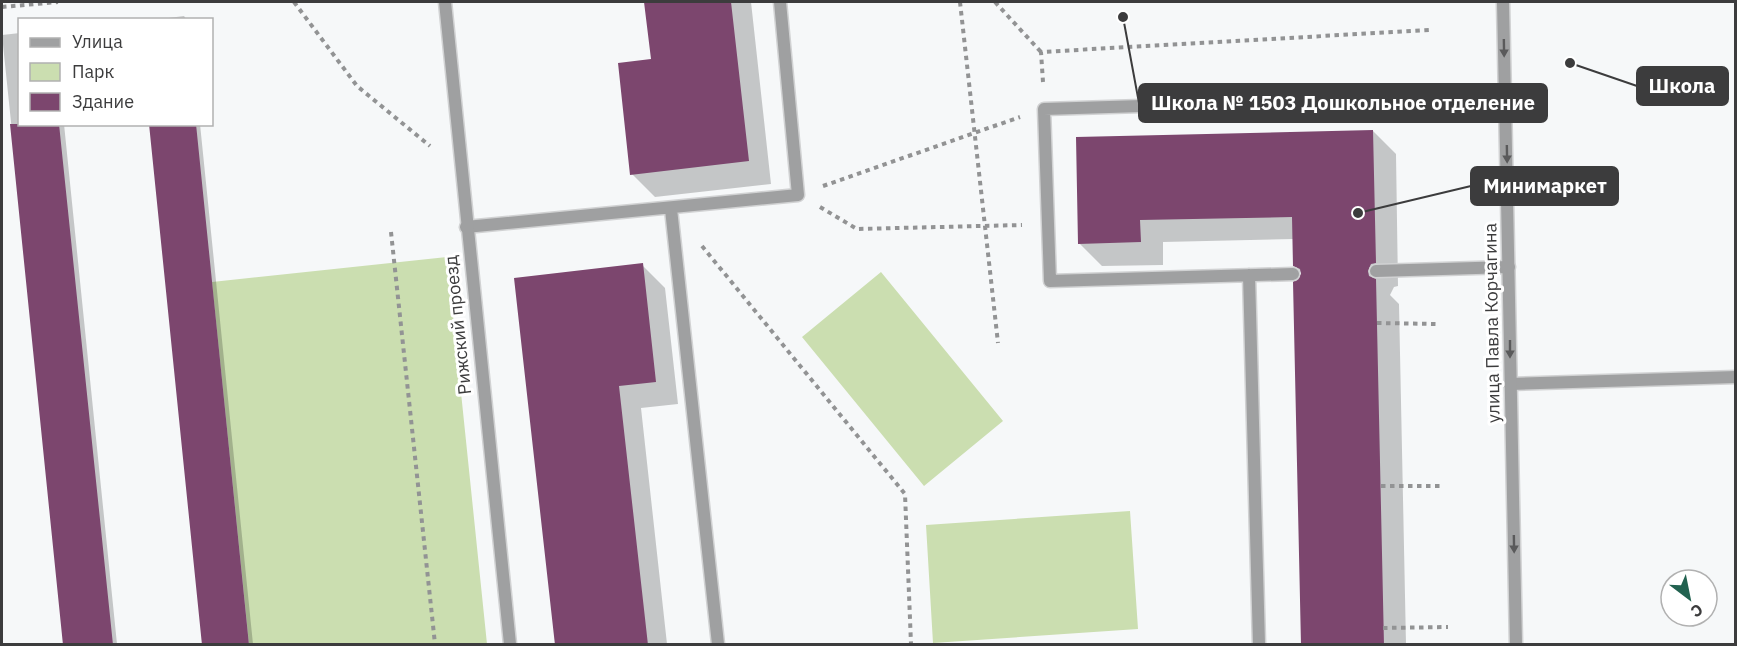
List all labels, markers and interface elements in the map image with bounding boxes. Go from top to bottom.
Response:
legend [18,18,213,126]
text: Улица [72,30,123,53]
one-way arrow [1500,39,1509,58]
text: Парк [72,60,115,83]
callout: Школа [1637,67,1728,105]
text: Школа [1649,72,1715,99]
callout: Школа № 1503 Дошкольное отделение [1139,84,1547,122]
text: Школа № 1503 Дошкольное отделение [1151,89,1535,116]
text: Здание [72,90,134,113]
one-way arrow [1502,144,1512,163]
callout: Минимаркет [1471,167,1618,205]
text: Минимаркет [1483,172,1607,199]
street label: улица Павла Корчагина [1478,222,1505,423]
street label: Рижский проезд [439,254,476,396]
one-way arrow [1505,339,1515,358]
one-way arrow [1509,534,1519,553]
north arrow [1659,568,1719,628]
text: С [1687,599,1707,622]

